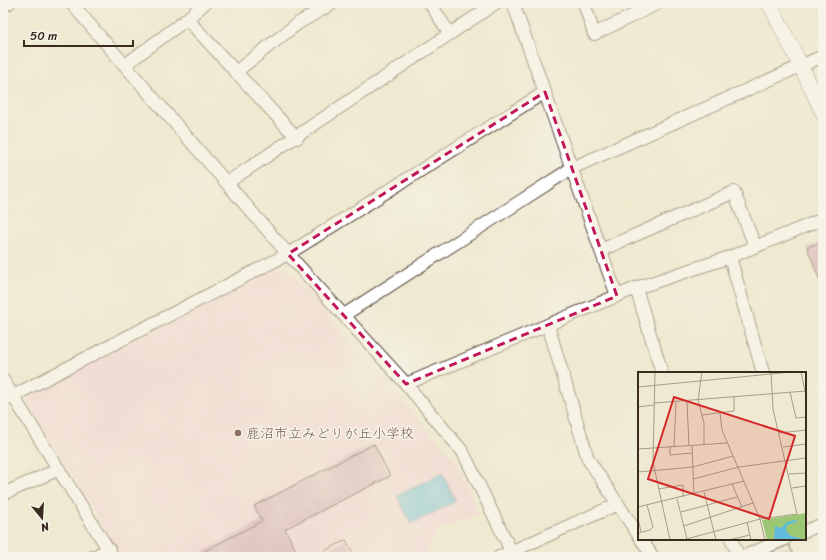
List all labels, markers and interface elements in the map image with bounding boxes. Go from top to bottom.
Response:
scale bar [24,22,133,48]
text: 50 m [30,25,57,47]
inset map [638,372,806,540]
place label: 鹿沼市立みどりが丘小学校 [246,421,414,446]
marker: 鹿沼市立みどりが丘小学校 [233,428,243,438]
north arrow [22,498,62,538]
text: N [38,517,52,537]

